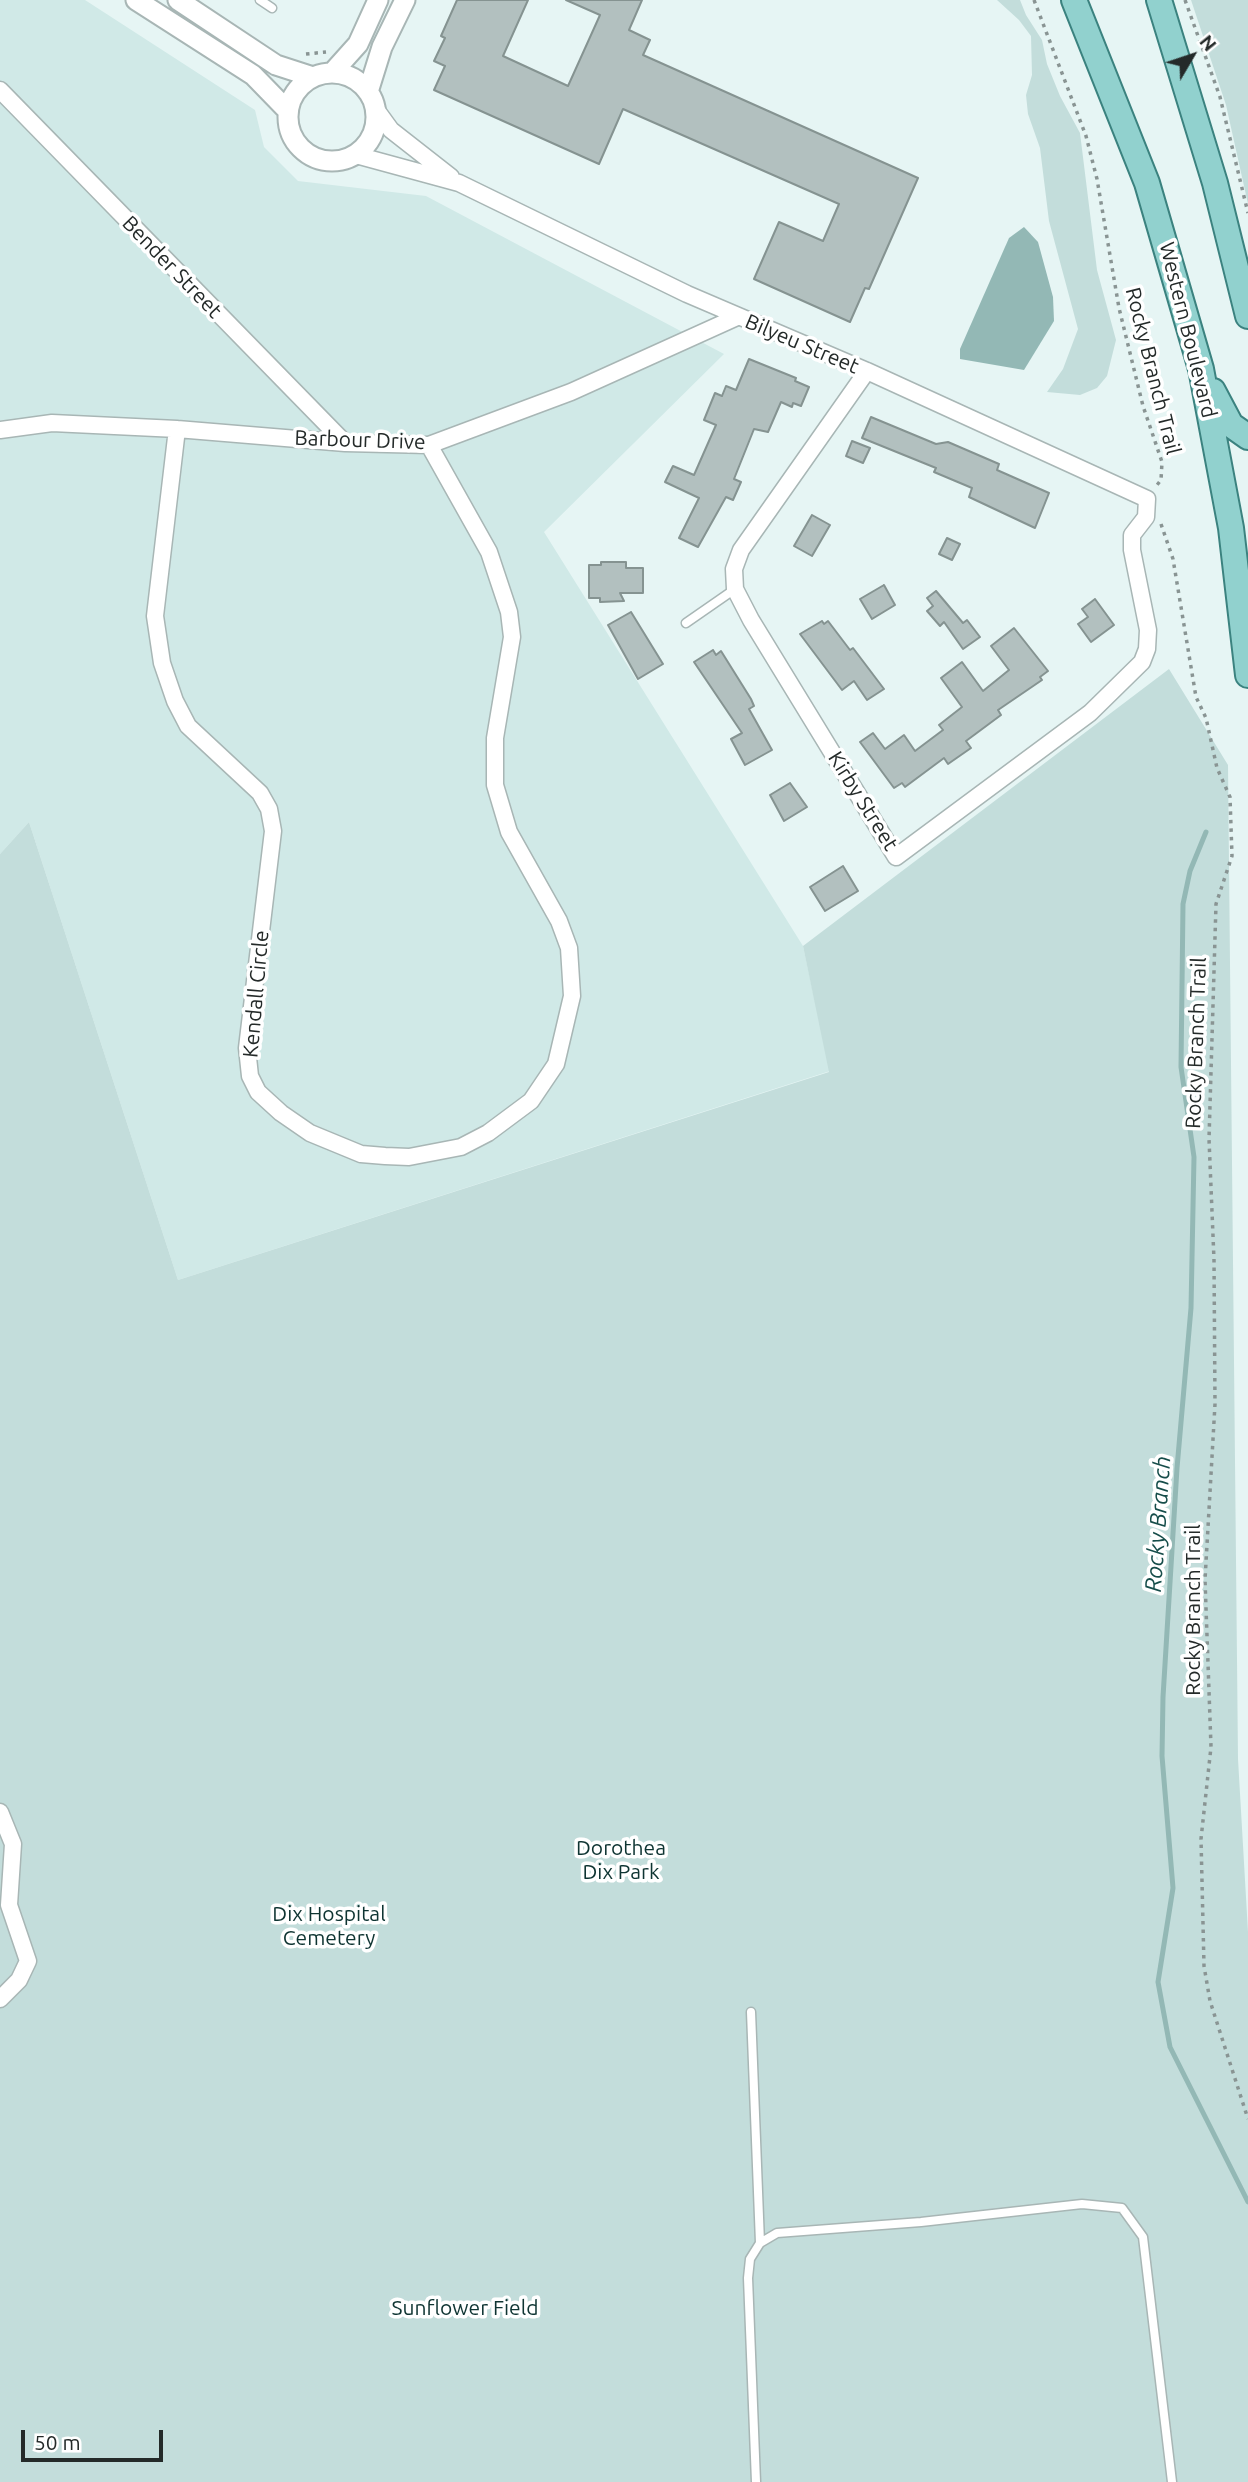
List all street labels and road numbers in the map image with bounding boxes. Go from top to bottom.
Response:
street label: Bender Street [117,211,227,323]
street label: Western Boulevard [1154,239,1222,421]
street label: Rocky Branch Trail [1120,285,1186,457]
street label: Bilyeu Street [741,309,863,379]
street label: Barbour Drive [294,425,426,455]
street label: Kirby Street [823,747,903,855]
street label: Kendall Circle [238,929,274,1059]
street label: Rocky Branch Trail [1180,957,1212,1129]
street label: Rocky Branch Trail [1180,1524,1206,1696]

